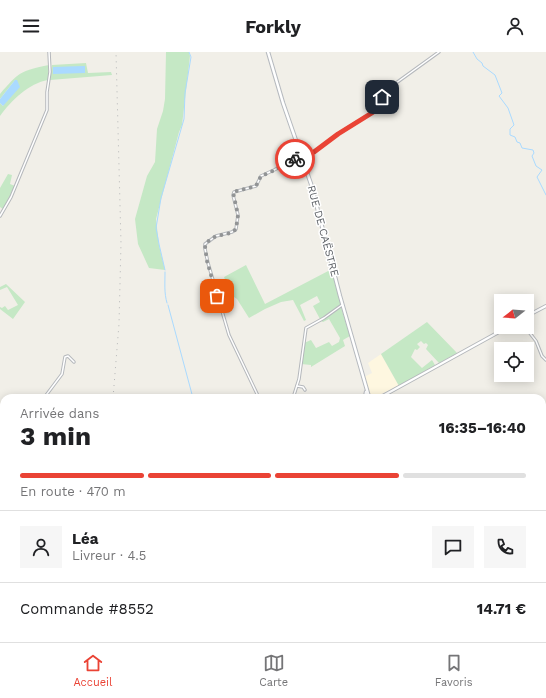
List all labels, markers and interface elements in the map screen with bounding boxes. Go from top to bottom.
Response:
icon: menu [20,15,42,37]
icon: person [504,15,526,37]
text: Forkly [245,16,301,37]
pin [365,80,399,114]
icon: home [371,86,393,108]
courier [275,139,315,179]
icon: bike [284,148,306,170]
street label: RUE DE CAËSTRE [305,184,342,278]
pin [200,279,234,313]
icon: bag [206,285,228,307]
north arrow [494,294,534,334]
map controls [494,294,534,382]
button: locate [494,342,534,382]
text: Arrivée dans [20,406,99,421]
text: 16:35–16:40 [439,419,526,437]
text: 3 min [20,421,91,451]
text: En route · 470 m [20,484,126,499]
button: person [20,526,62,568]
button: chat [432,526,474,568]
button: phone [484,526,526,568]
text: Léa [72,530,98,548]
text: Livreur · 4.5 [72,548,146,563]
text: Commande #8552 [20,600,154,618]
text: 14.71 € [477,600,526,618]
tab: Accueil [73,652,112,689]
tab: Carte [259,652,288,689]
tab: Favoris [435,652,473,689]

